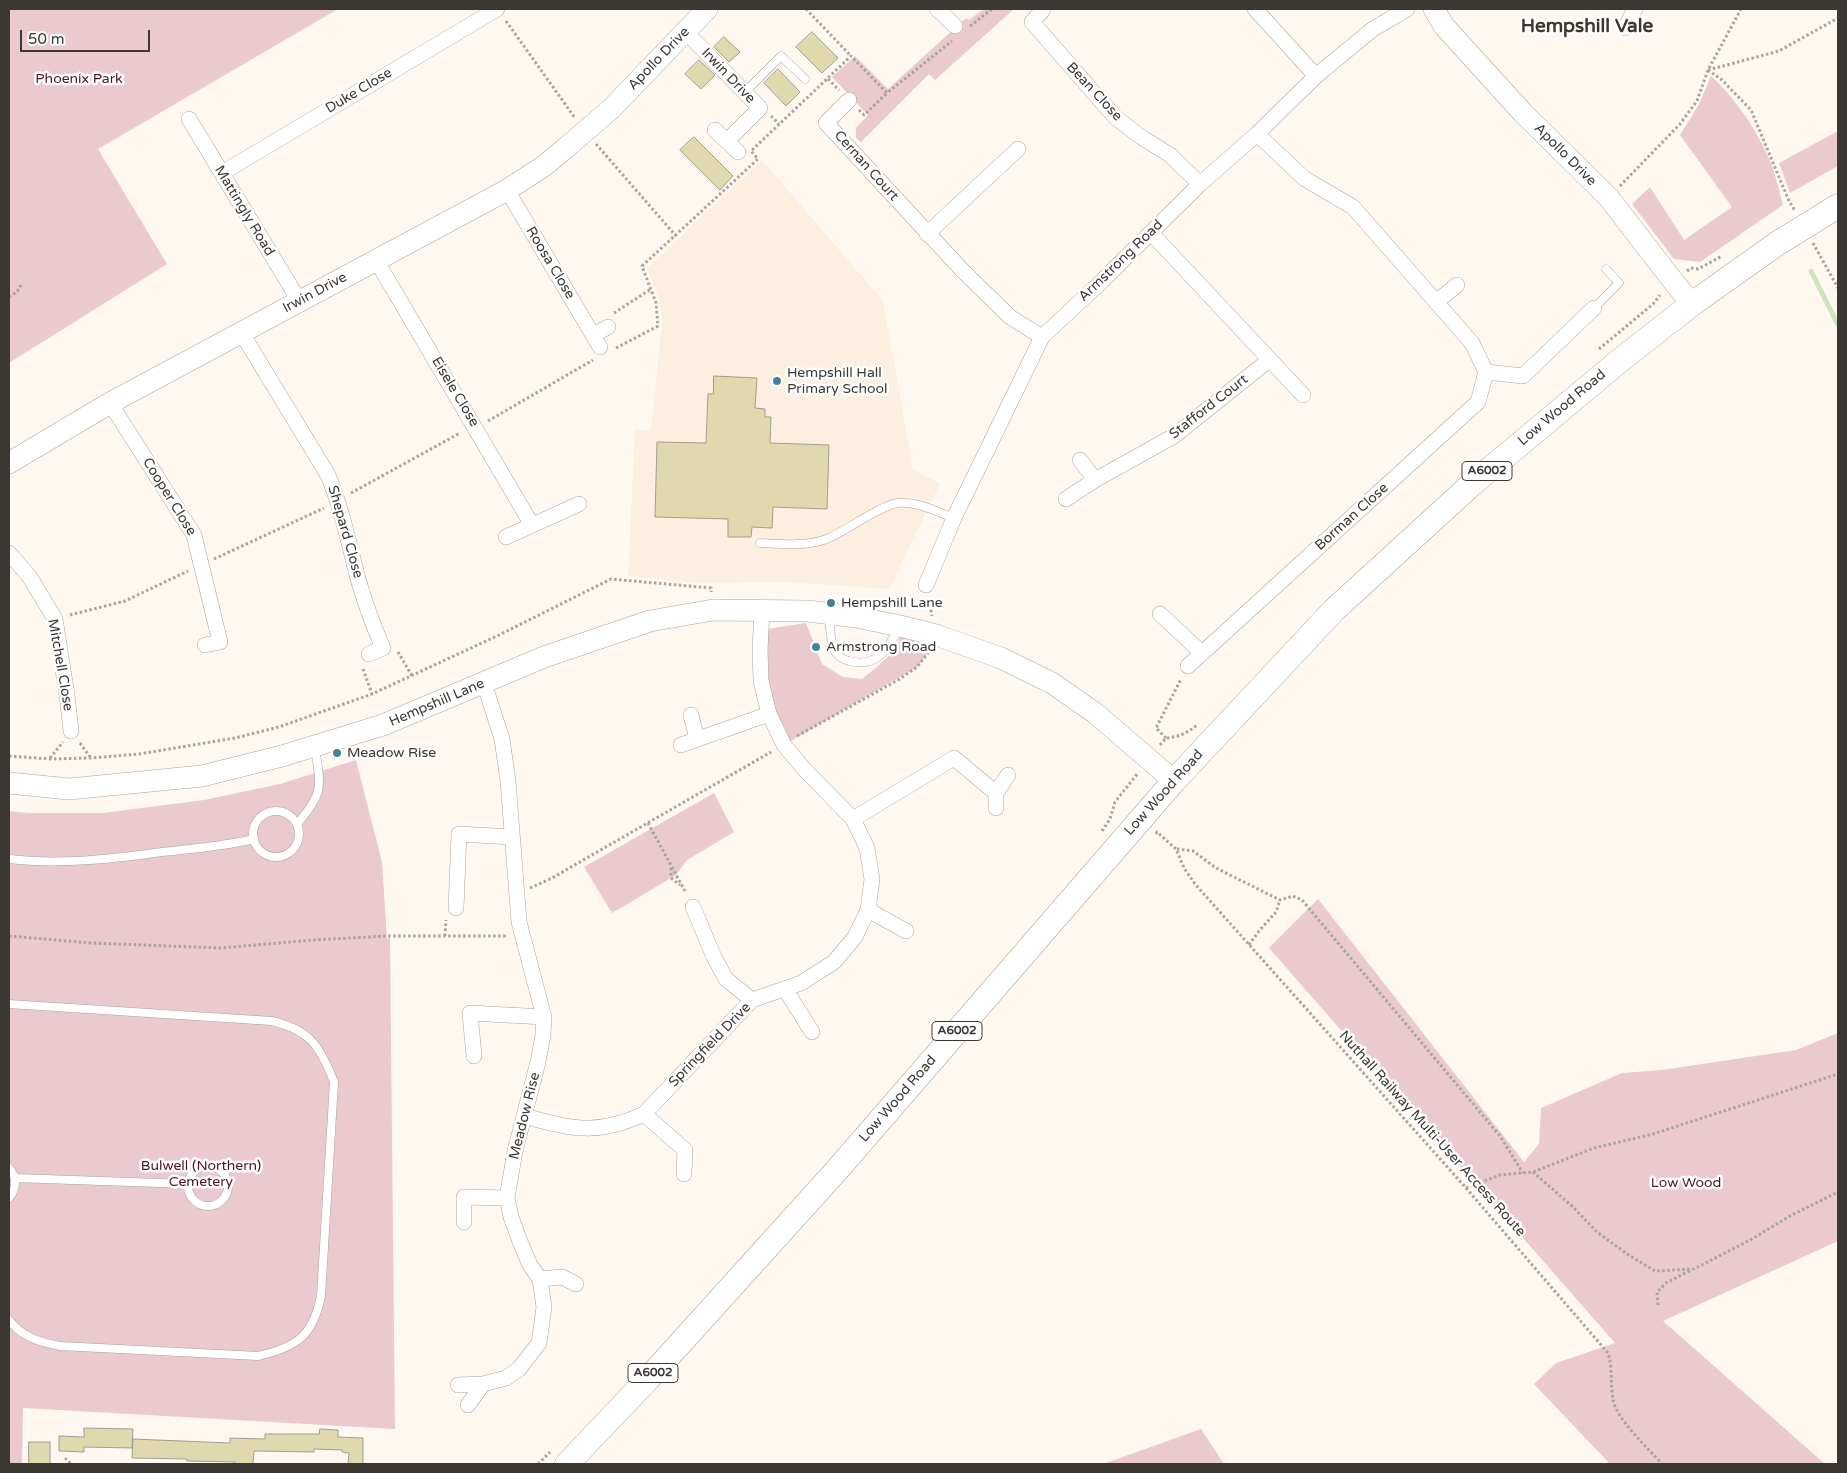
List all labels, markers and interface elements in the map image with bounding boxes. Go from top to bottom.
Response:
district label: Hempshill Vale [1521,16,1653,38]
scale bar [22,20,152,52]
street label: Apollo Drive [625,24,693,94]
text: 50 m [28,30,65,48]
street label: Irwin Drive [697,45,759,107]
street label: Bean Close [1063,59,1125,125]
street label: Duke Close [323,65,395,117]
park label: Phoenix Park [35,71,123,87]
street label: Apollo Drive [1530,120,1600,190]
street label: Cernan Court [830,127,902,205]
street label: Mattingly Road [210,163,278,259]
street label: Armstrong Road [1075,217,1167,305]
street label: Roosa Close [522,224,578,302]
street label: Irwin Drive [280,269,350,317]
street label: Eisele Close [428,354,482,430]
place label: Hempshill Hall Primary School [787,365,888,398]
street label: Low Wood Road [1515,366,1609,450]
street label: Stafford Court [1166,371,1252,443]
marker: Hempshill Hall Primary School [771,375,783,387]
street label: Cooper Close [138,455,200,539]
road number: A6002 [1462,462,1512,481]
street label: Borman Close [1312,480,1392,554]
street label: Shepard Close [324,484,366,580]
place label: Hempshill Lane [841,595,943,611]
marker: Hempshill Lane [825,597,837,609]
street label: Mitchell Close [44,618,76,712]
place label: Armstrong Road [826,639,936,655]
marker: Armstrong Road [810,641,822,653]
street label: Hempshill Lane [387,675,487,731]
place label: Meadow Rise [347,745,436,761]
marker: Meadow Rise [331,747,343,759]
street label: Low Wood Road [1121,747,1207,839]
street label: Springfield Drive [665,999,755,1091]
road number: A6002 [932,1021,982,1040]
street label: Nuthall Railway Multi-User Access Route [1335,1028,1529,1240]
street label: Low Wood Road [856,1052,940,1146]
street label: Meadow Rise [506,1071,544,1161]
park label: Bulwell (Northern) Cemetery [141,1158,261,1190]
park label: Low Wood [1651,1175,1721,1191]
road number: A6002 [628,1364,678,1382]

